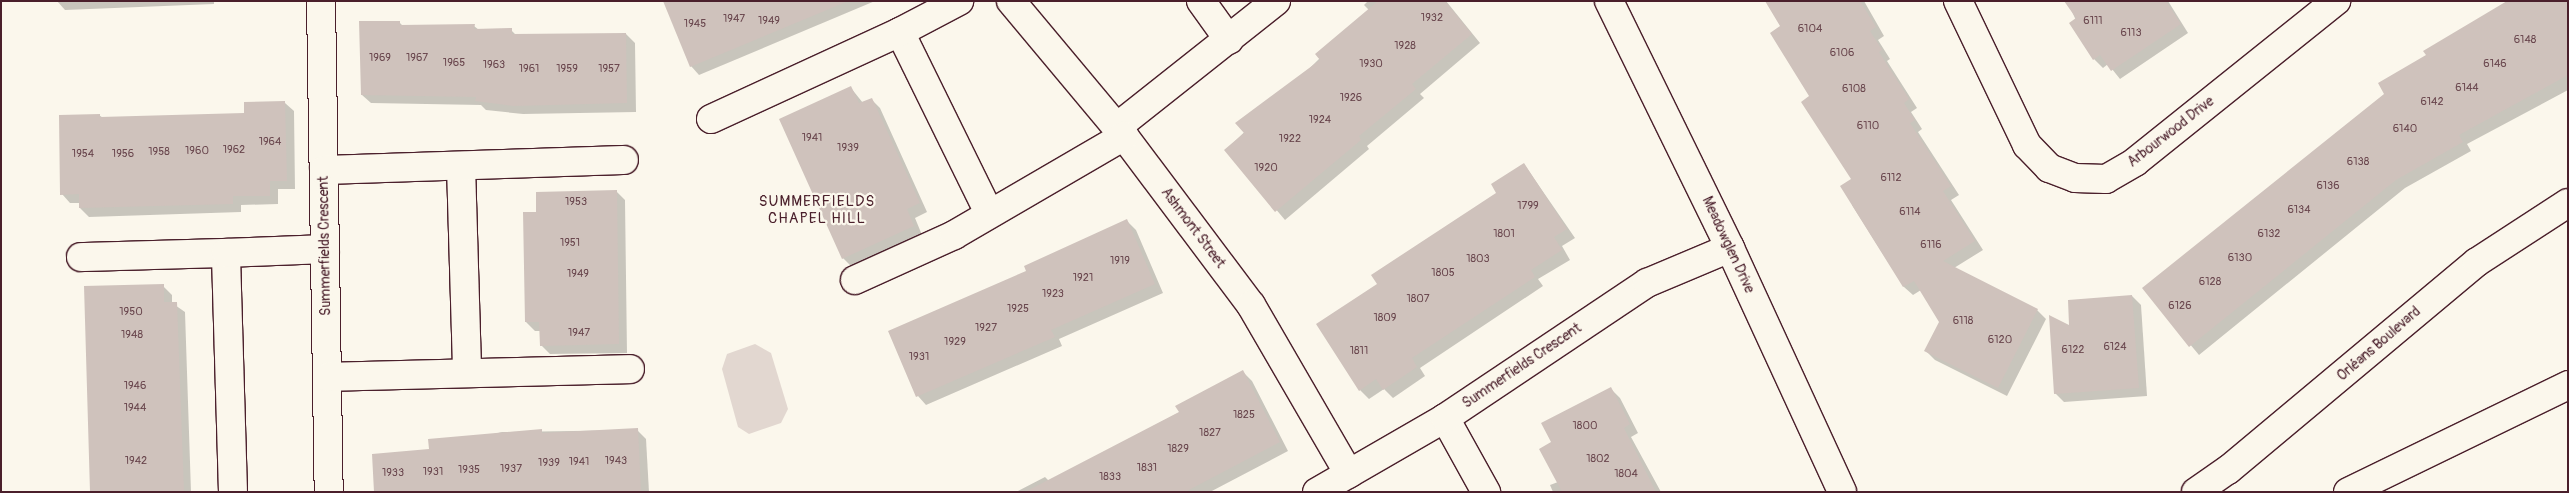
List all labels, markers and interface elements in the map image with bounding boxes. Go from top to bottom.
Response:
house number: 1932 [1421,11,1443,25]
house number: 1947 [723,12,745,26]
house number: 1949 [758,14,780,28]
house number: 6111 [2083,14,2103,28]
house number: 1945 [684,17,706,31]
house number: 6104 [1798,22,1822,36]
house number: 6113 [2120,26,2142,40]
house number: 6148 [2514,33,2536,47]
house number: 1928 [1394,39,1416,53]
house number: 6106 [1830,46,1854,60]
house number: 1969 [369,51,391,65]
house number: 1967 [406,51,428,65]
house number: 1965 [443,56,465,70]
house number: 1930 [1359,57,1383,71]
house number: 6146 [2483,57,2507,71]
house number: 1963 [483,58,505,72]
house number: 1961 [519,62,539,76]
house number: 1959 [556,62,578,76]
house number: 1957 [598,62,620,76]
house number: 6144 [2455,81,2479,95]
house number: 6108 [1842,82,1866,96]
house number: 1926 [1340,91,1362,105]
street label: Arbourwood Drive [2125,93,2217,171]
house number: 6142 [2420,95,2444,109]
house number: 1924 [1309,113,1331,127]
house number: 6110 [1857,119,1879,133]
house number: 6140 [2393,122,2417,136]
house number: 1941 [802,131,822,145]
house number: 1922 [1279,132,1301,146]
house number: 1964 [259,135,281,149]
house number: 1939 [837,141,859,155]
house number: 1962 [223,143,245,157]
house number: 1960 [185,144,209,158]
house number: 1958 [148,145,170,159]
house number: 1954 [72,147,94,161]
house number: 1956 [112,147,134,161]
house number: 6138 [2347,155,2369,169]
house number: 1920 [1254,161,1278,175]
house number: 6112 [1880,171,1902,185]
street label: Summerfields Crescent [315,176,335,316]
house number: 6136 [2316,179,2340,193]
street label: Ashmont Street [1157,185,1229,271]
district label: SUMMERFIELDS CHAPEL HILL [757,192,877,227]
street label: Meadowglen Drive [1698,194,1758,296]
house number: 1953 [565,195,587,209]
house number: 1799 [1517,199,1539,213]
house number: 6134 [2287,203,2311,217]
house number: 6114 [1899,205,1921,219]
house number: 1801 [1493,227,1515,241]
house number: 6132 [2258,227,2280,241]
house number: 1951 [560,236,580,250]
house number: 6116 [1920,238,1942,252]
house number: 6130 [2228,251,2252,265]
house number: 1803 [1466,252,1490,266]
house number: 1919 [1110,254,1130,268]
house number: 1805 [1431,266,1455,280]
house number: 1949 [567,267,589,281]
house number: 1921 [1073,271,1093,285]
house number: 6128 [2199,275,2221,289]
house number: 1923 [1042,287,1064,301]
house number: 1807 [1406,292,1430,306]
house number: 6126 [2168,299,2192,313]
house number: 1925 [1007,302,1029,316]
street label: Orléans Boulevard [2334,303,2424,385]
house number: 1950 [119,305,143,319]
house number: 1809 [1373,311,1397,325]
house number: 6118 [1953,314,1973,328]
street label: Summerfields Crescent [1459,320,1585,412]
house number: 1927 [975,321,997,335]
house number: 1947 [568,326,590,340]
house number: 1948 [121,328,143,342]
house number: 6120 [1988,333,2012,347]
house number: 1929 [944,335,966,349]
house number: 6124 [2103,340,2127,354]
house number: 6122 [2061,343,2085,357]
house number: 1811 [1350,344,1368,358]
house number: 1931 [909,350,929,364]
house number: 1946 [124,379,146,393]
house number: 1944 [124,401,146,415]
house number: 1825 [1233,408,1255,422]
house number: 1800 [1573,419,1597,433]
house number: 1827 [1199,426,1221,440]
house number: 1829 [1167,442,1189,456]
house number: 1802 [1586,452,1610,466]
house number: 1942 [125,454,147,468]
house number: 1943 [605,454,627,468]
house number: 1941 [569,455,589,469]
house number: 1939 [538,456,560,470]
house number: 1831 [1137,461,1157,475]
house number: 1937 [500,462,522,476]
house number: 1935 [458,463,480,477]
house number: 1931 [423,465,443,479]
house number: 1933 [382,466,404,480]
house number: 1804 [1614,467,1638,481]
house number: 1833 [1099,470,1121,484]

